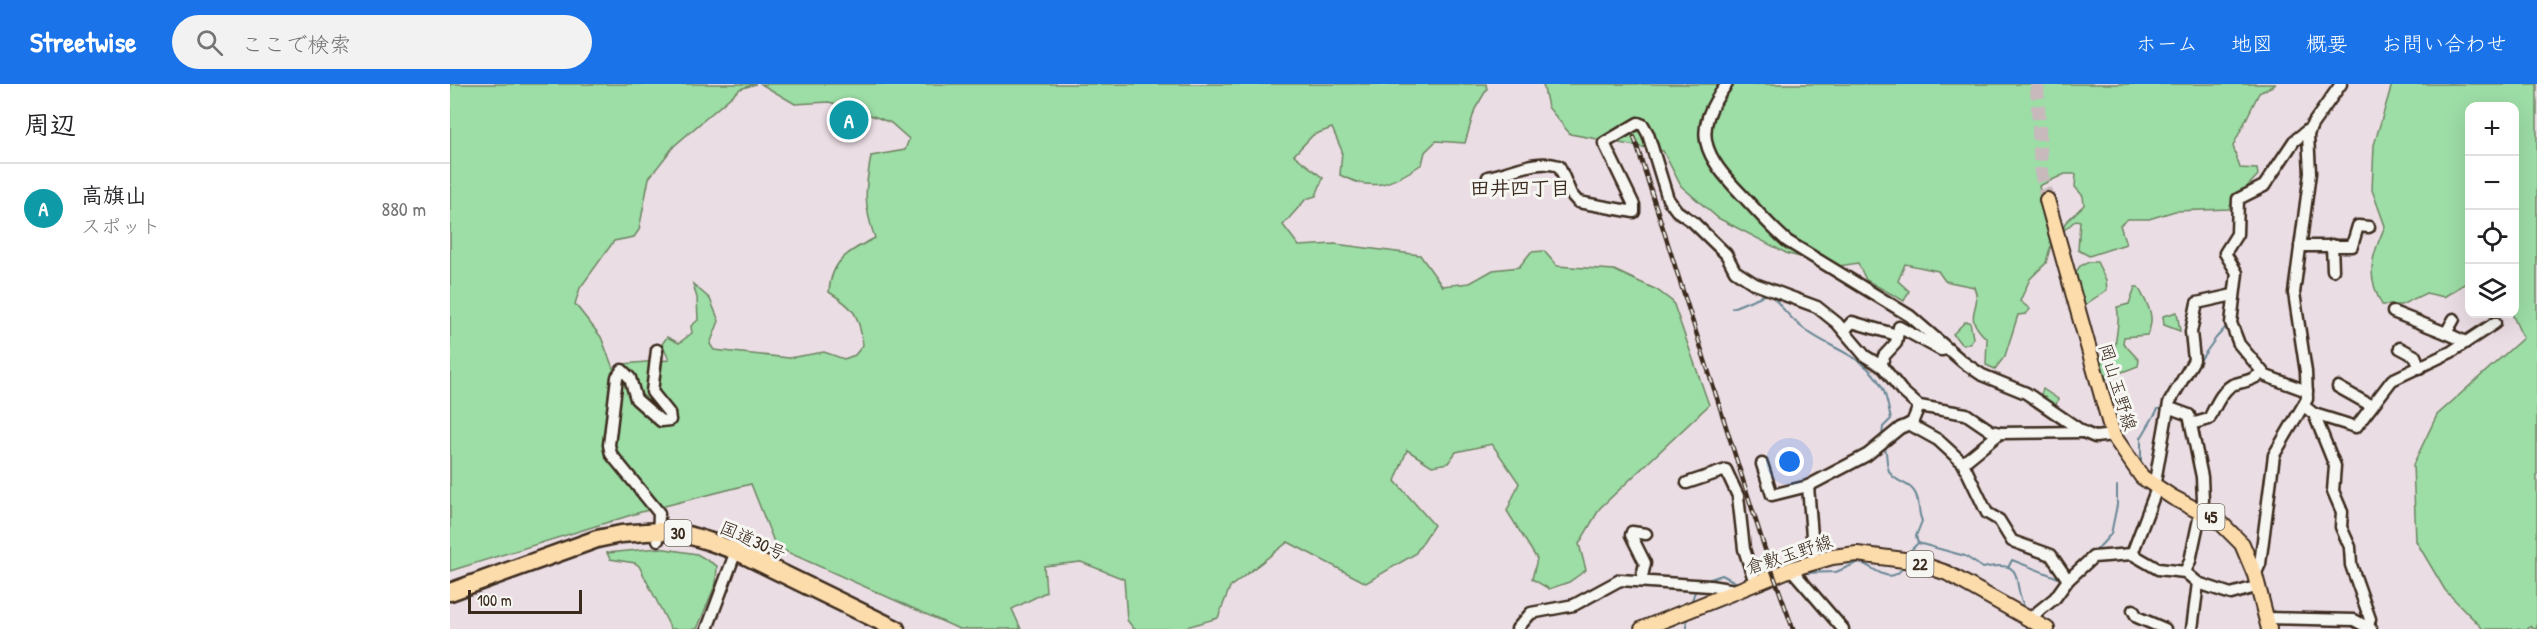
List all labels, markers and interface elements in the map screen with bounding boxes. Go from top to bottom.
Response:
search box [172,15,592,69]
text: Streetwise [30,23,136,61]
icon: search [193,26,226,59]
text: ここで検索 [241,29,351,59]
text: ホーム [2136,29,2198,58]
text: 地図 [2231,29,2273,58]
text: 概要 [2306,29,2348,58]
text: お問い合わせ [2381,29,2507,58]
pin: A [830,98,868,142]
map controls [2465,102,2519,318]
button: + [2465,102,2519,156]
text: 周辺 [24,107,76,142]
button: − [2465,156,2519,210]
district label: 田井四丁目 [1470,174,1570,201]
text: 高旗山 [81,180,147,210]
text: A [39,195,48,222]
text: 880 m [382,195,426,222]
button: locate [2465,210,2519,264]
text: スポット [81,212,161,239]
button: layers [2465,264,2519,318]
street label: 岡山玉野線 [2093,340,2143,434]
your location [1775,447,1804,476]
road number: 45 [2198,504,2224,530]
street label: 国道30号 [716,514,790,566]
road number: 30 [664,520,692,546]
street label: 倉敷玉野線 [1742,528,1836,580]
road number: 22 [1906,551,1934,577]
scale bar [468,587,582,614]
text: 100 m [477,589,512,611]

